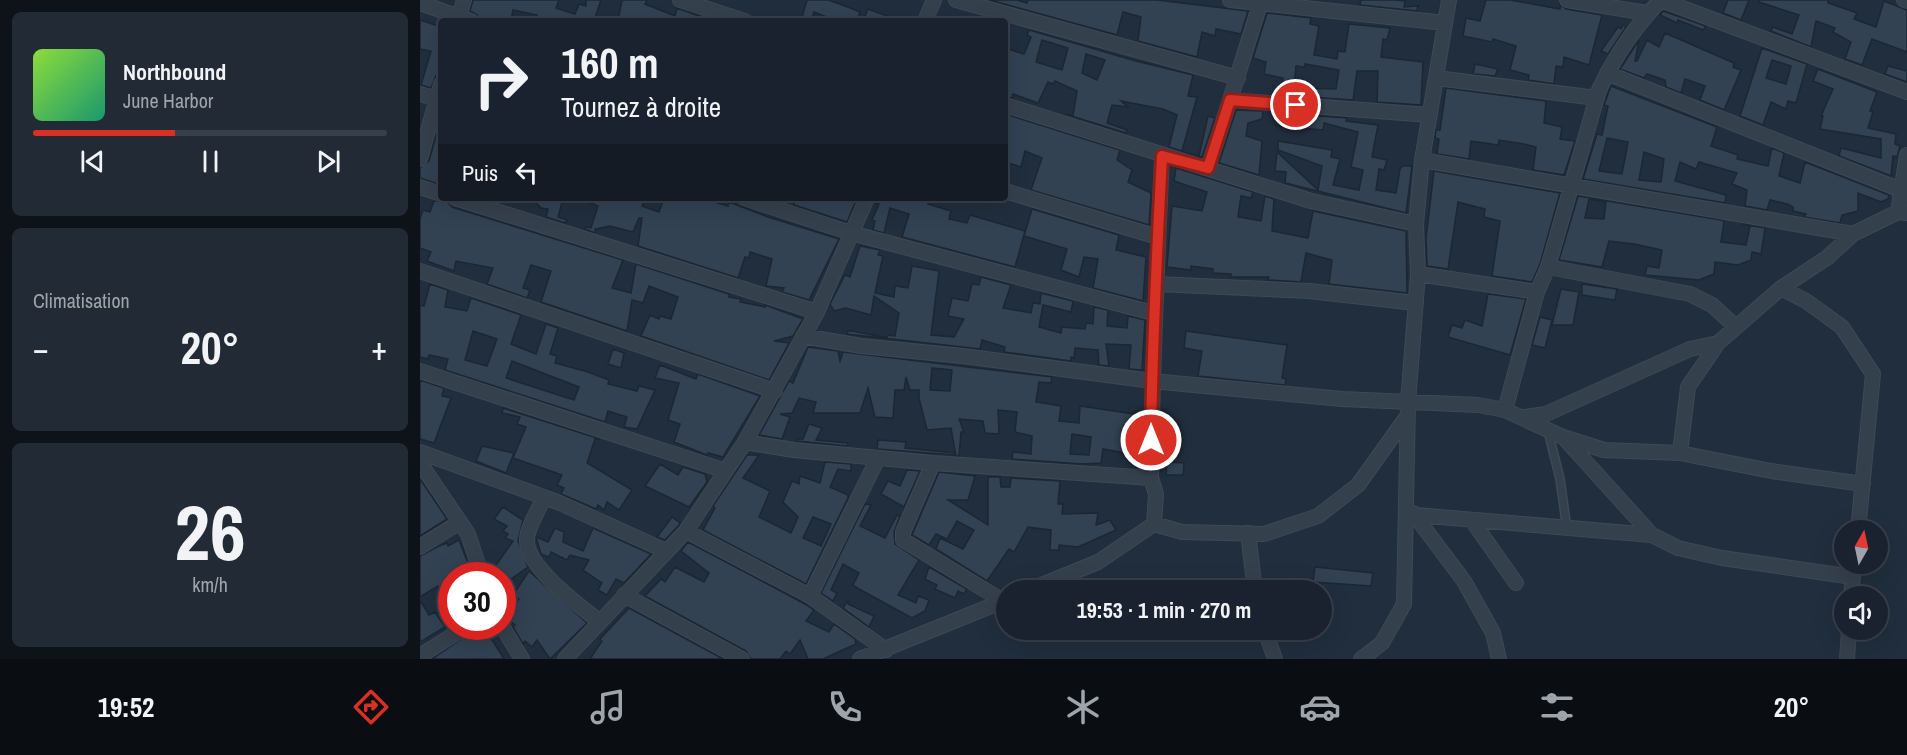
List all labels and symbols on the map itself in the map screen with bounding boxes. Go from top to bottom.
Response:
pin [1270,79,1321,130]
position arrow [1119,408,1183,472]
north arrow [1834,520,1888,574]
speed limit sign: 30 [438,562,516,640]

